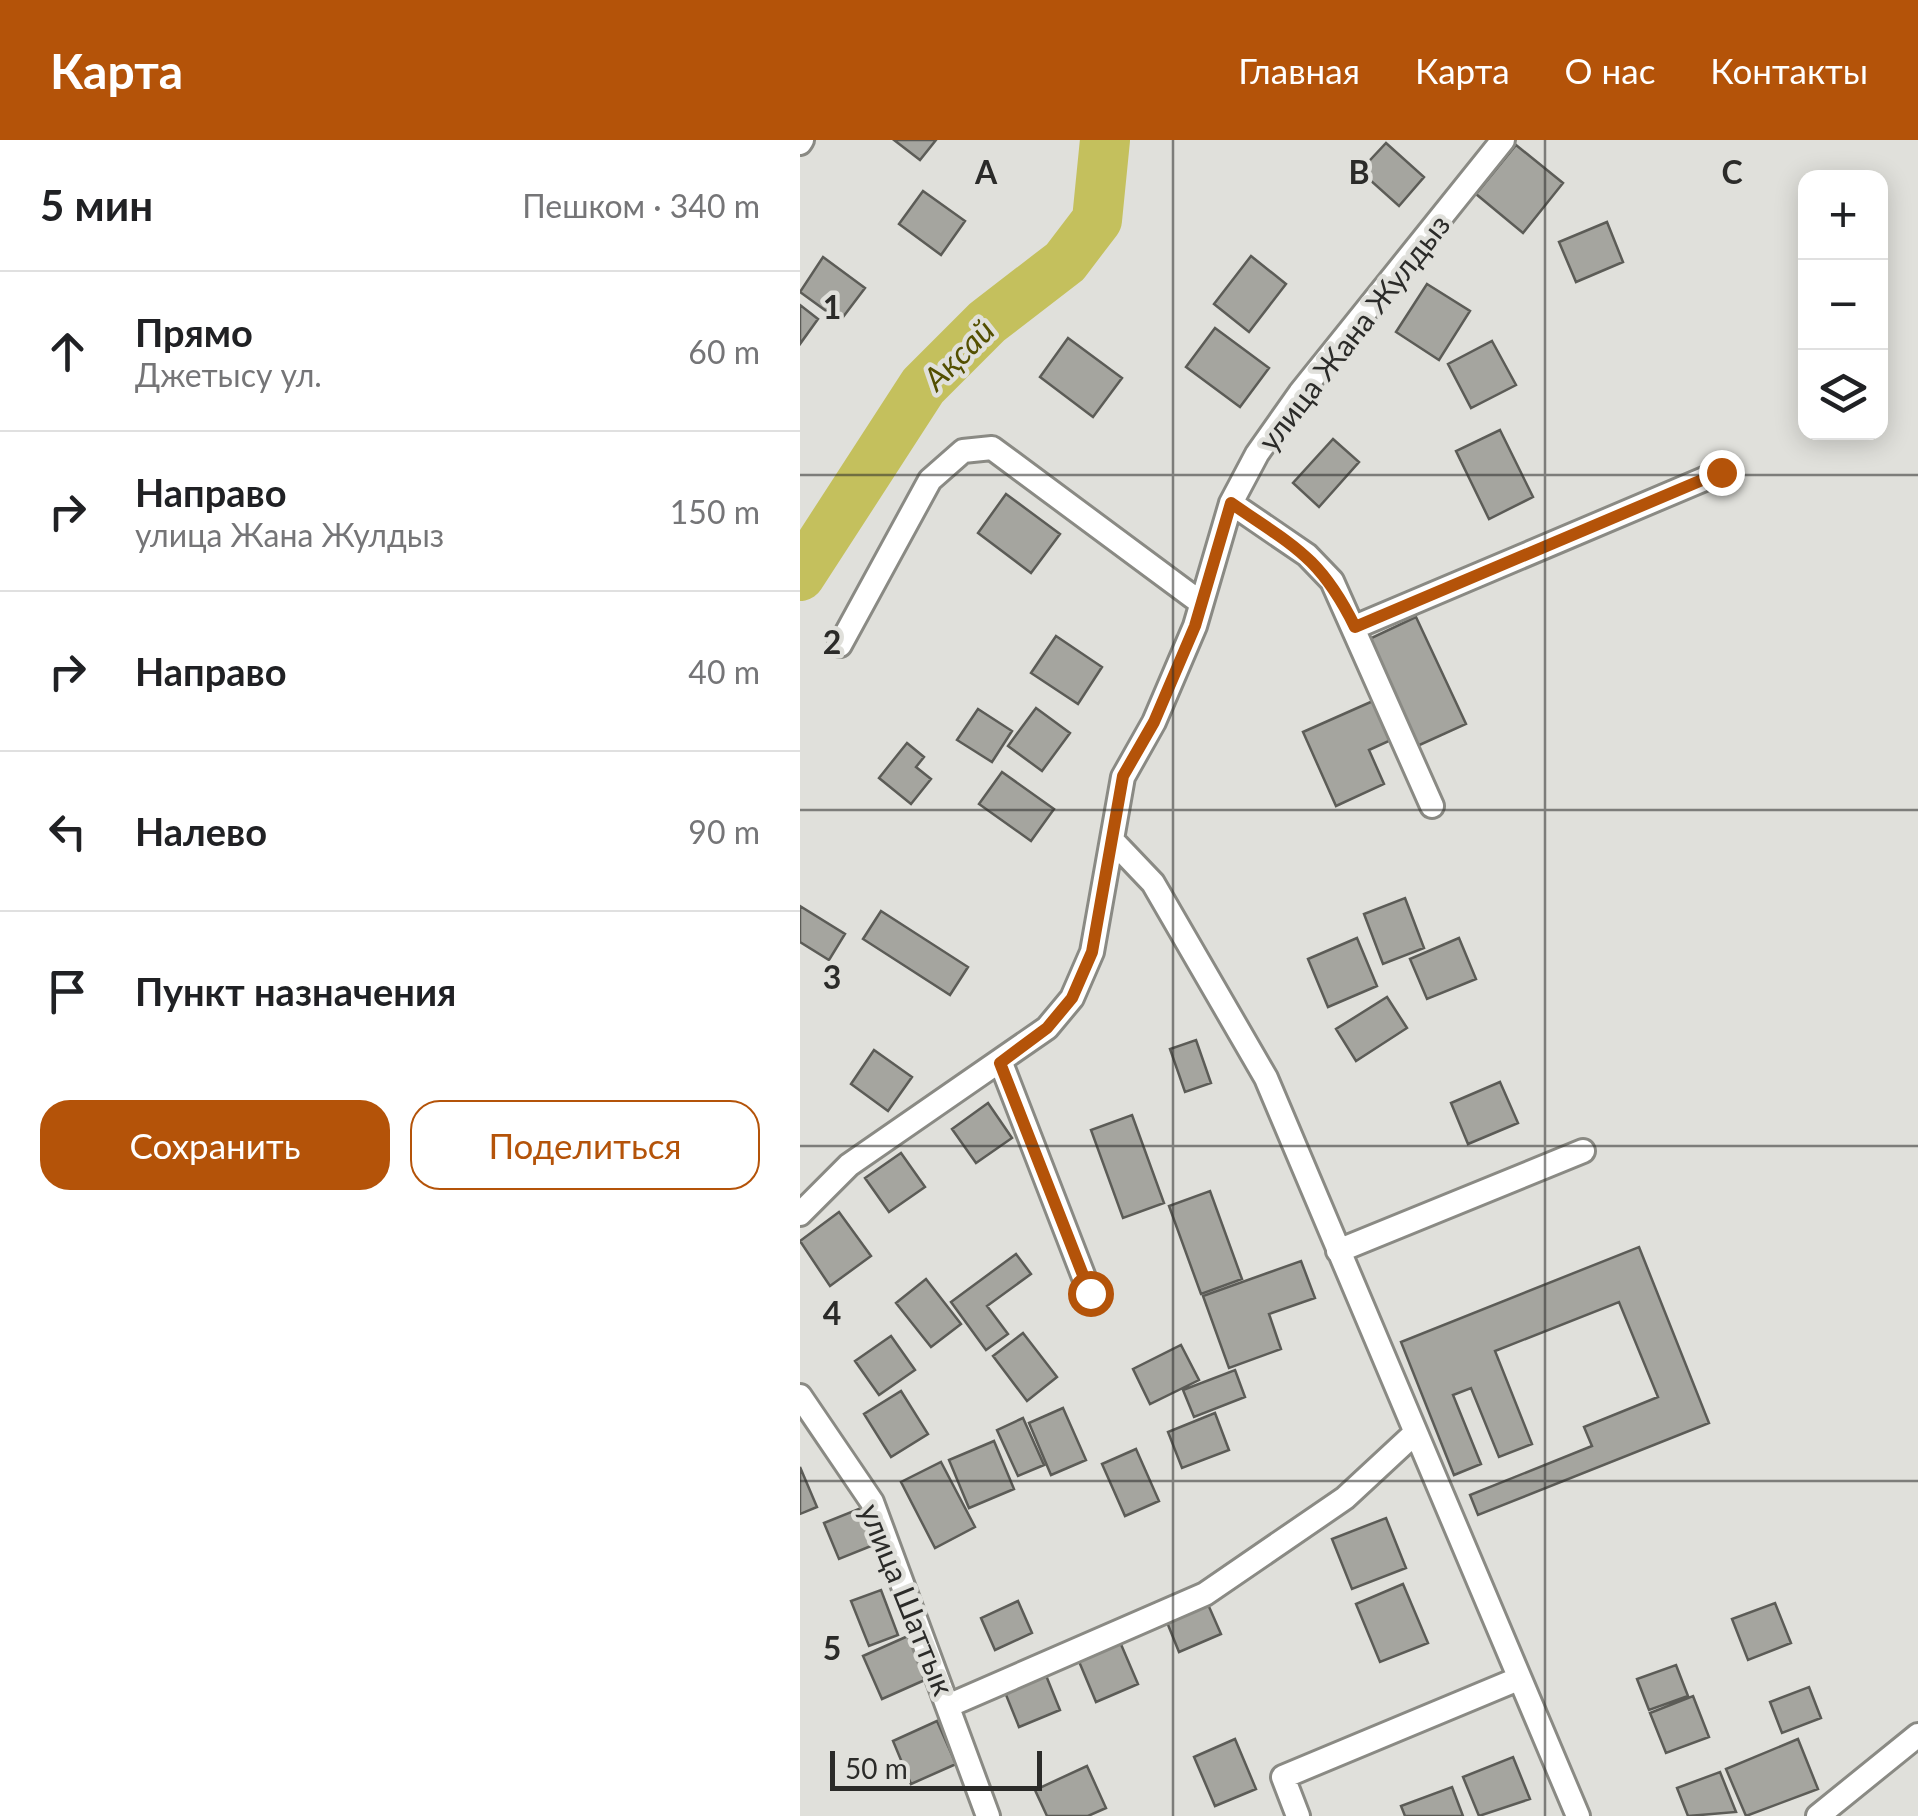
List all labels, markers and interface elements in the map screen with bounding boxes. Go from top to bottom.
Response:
text: Карта [50,42,183,99]
text: Главная [1238,49,1360,91]
text: Карта [1415,49,1510,91]
text: О нас [1565,49,1655,91]
text: Контакты [1710,49,1868,91]
text: A [974,152,998,191]
text: B [1348,152,1370,191]
text: C [1721,152,1743,191]
map controls [1798,170,1888,440]
button: + [1798,170,1888,260]
text: 5 мин [40,180,153,230]
text: Пешком · 340 m [522,186,760,225]
street label: улица Жана Жулдыз [1250,207,1456,457]
button: − [1798,260,1888,350]
text: 1 [823,287,841,326]
text: Прямо [135,309,253,355]
water label: Ақсай [914,310,1002,398]
icon: ahead [40,324,95,379]
text: 60 m [688,332,760,371]
button: layers [1798,350,1888,440]
text: Джетысу ул. [135,355,322,394]
route end [1699,450,1745,496]
text: Направо [135,469,287,515]
icon: right [40,484,95,539]
text: 150 m [670,492,760,531]
text: улица Жана Жулдыз [135,515,444,554]
text: 2 [823,622,841,661]
icon: right [40,644,95,699]
text: Направо [135,648,287,694]
text: 40 m [688,652,760,691]
icon: left [40,804,95,859]
text: Налево [135,808,267,854]
text: 90 m [688,812,760,851]
text: 3 [823,957,841,996]
icon: arrive [40,964,95,1019]
text: Пункт назначения [135,968,456,1014]
button: Сохранить [40,1100,390,1190]
button: Поделиться [410,1100,760,1190]
route start [1068,1271,1114,1317]
text: 4 [823,1293,841,1332]
street label: улица Шаттык [853,1498,963,1701]
text: 5 [823,1628,841,1667]
scale bar [830,1746,1042,1790]
text: 50 m [845,1751,908,1785]

